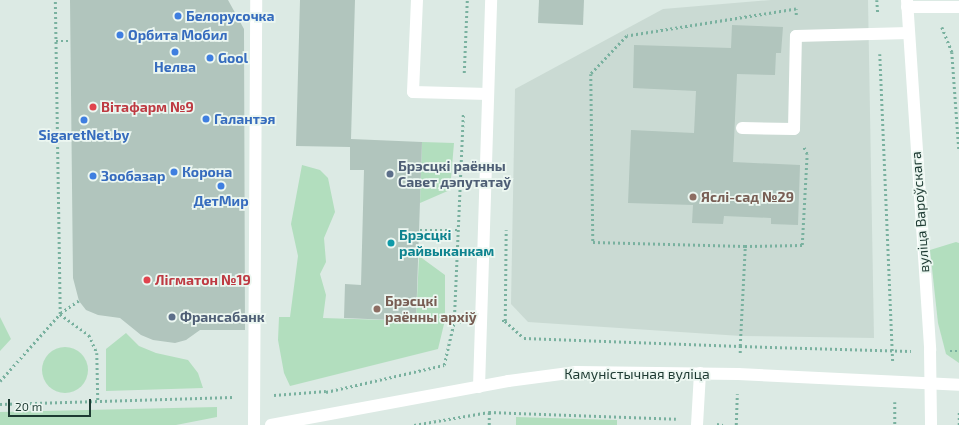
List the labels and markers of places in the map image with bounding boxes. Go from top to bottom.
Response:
place label: Белорусочка [186,8,275,24]
marker: Белорусочка [173,11,183,21]
place label: Орбита Мобил [128,27,227,43]
marker: Орбита Мобил [115,30,125,40]
marker: Нелва [170,47,180,57]
place label: Gool [218,50,248,66]
marker: Gool [205,53,215,63]
place label: Нелва [154,59,196,75]
place label: Вітафарм №9 [101,99,194,115]
marker: Вітафарм №9 [88,102,98,112]
place label: Галантэя [214,111,275,127]
marker: Галантэя [201,114,211,124]
marker: SigaretNet.by [79,115,89,125]
place label: SigaretNet.by [39,127,129,143]
place label: Брэсцкі раённы Савет дэпутатаў [398,158,511,190]
place label: Корона [182,164,232,180]
marker: Корона [169,167,179,177]
place label: Зообазар [101,168,166,184]
marker: Брэсцкі раённы Савет дэпутатаў [385,169,395,179]
marker: Зообазар [88,171,98,181]
marker: ДетМир [216,181,226,191]
place label: Яслі-сад №29 [701,189,794,205]
marker: Яслі-сад №29 [688,192,698,202]
place label: ДетМир [193,193,249,209]
place label: Брэсцкі райвыканкам [399,227,494,260]
marker: Брэсцкі райвыканкам [386,238,396,248]
place label: Лігматон №19 [155,272,251,288]
marker: Лігматон №19 [142,275,152,285]
place label: Брэсцкі раённы архіў [385,293,477,326]
marker: Брэсцкі раённы архіў [372,304,382,314]
place label: Франсабанк [180,309,265,325]
marker: Франсабанк [167,312,177,322]

